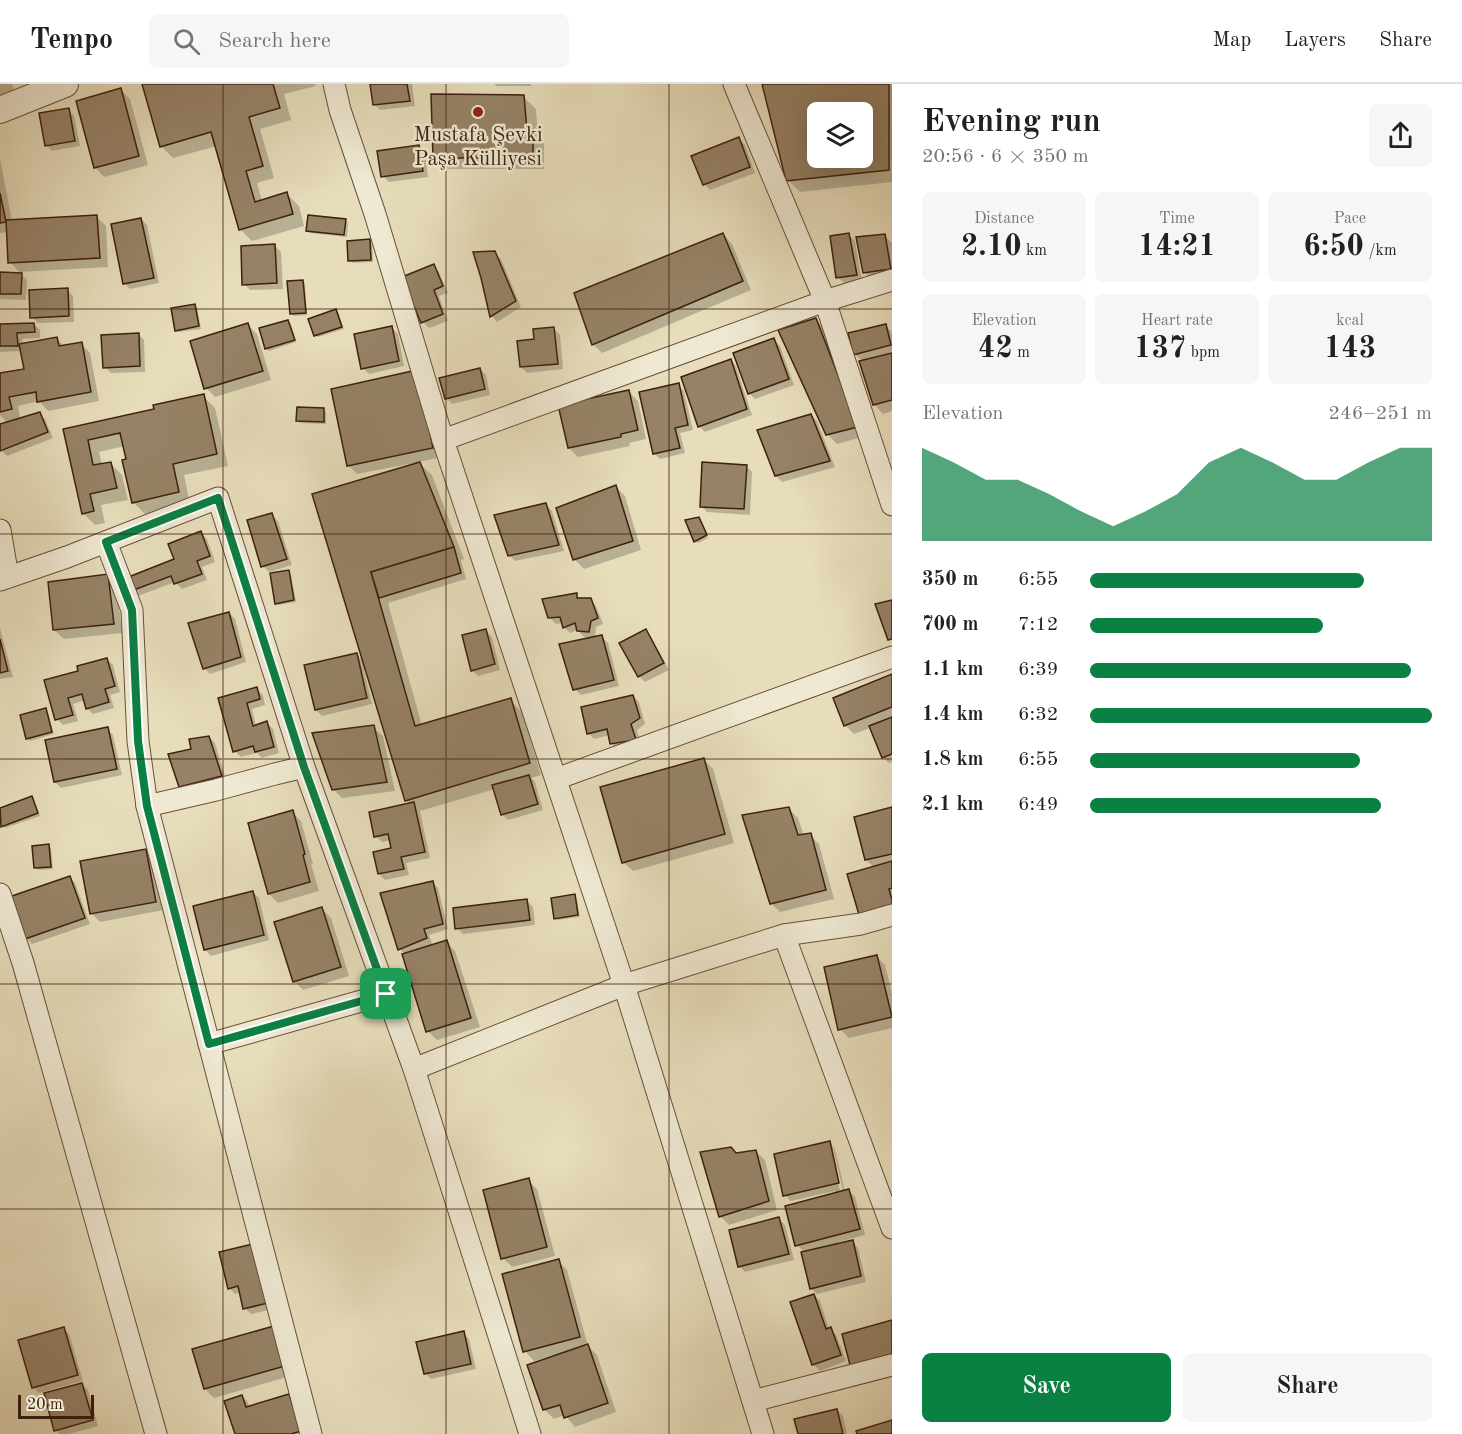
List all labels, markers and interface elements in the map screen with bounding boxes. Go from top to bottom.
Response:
search box [149,14,569,68]
icon: search [170,25,203,58]
text: Tempo [30,27,113,55]
text: Search here [218,30,331,52]
text: Map [1212,30,1251,51]
text: Layers [1284,30,1346,51]
text: Share [1379,30,1432,51]
map controls [807,102,873,168]
button: layers [807,102,873,168]
button: share [1369,104,1432,167]
marker: Mustafa Şevki Paşa Külliyesi [471,105,485,119]
text: Evening run [922,106,1101,139]
place label: Mustafa Şevki Paşa Külliyesi [413,125,543,170]
text: 20:56 · 6 × 350 m [922,147,1089,167]
text: Distance [974,211,1034,227]
text: Time [1159,211,1195,227]
text: Pace [1334,211,1366,227]
text: 2.10 [961,232,1022,262]
text: 14:21 [1138,232,1216,262]
text: 6:50 [1303,232,1364,262]
text: km [1022,243,1047,259]
text: /km [1364,243,1397,259]
text: Elevation [971,313,1037,329]
text: Heart rate [1141,313,1213,329]
text: kcal [1336,313,1364,329]
text: 42 [978,334,1013,364]
text: 137 [1134,334,1186,364]
text: 143 [1324,334,1376,364]
text: m [1013,345,1030,361]
text: bpm [1186,345,1220,361]
text: Elevation [922,404,1003,424]
text: 246–251 m [1329,404,1432,424]
text: 350 m [922,570,978,590]
text: 6:55 [1018,570,1058,590]
text: 700 m [922,615,978,635]
text: 7:12 [1018,615,1058,635]
text: 1.1 km [922,660,984,680]
text: 6:39 [1018,660,1058,680]
text: 1.4 km [922,705,984,725]
text: 6:32 [1018,705,1058,725]
text: 1.8 km [922,750,984,770]
text: 6:55 [1018,750,1058,770]
text: 2.1 km [922,795,984,815]
text: 6:49 [1018,795,1058,815]
pin [360,968,411,1019]
icon: arrive [369,977,402,1010]
button: Save [922,1353,1171,1422]
button: Share [1183,1353,1432,1422]
scale bar [18,1392,94,1420]
text: 20 m [27,1397,63,1413]

